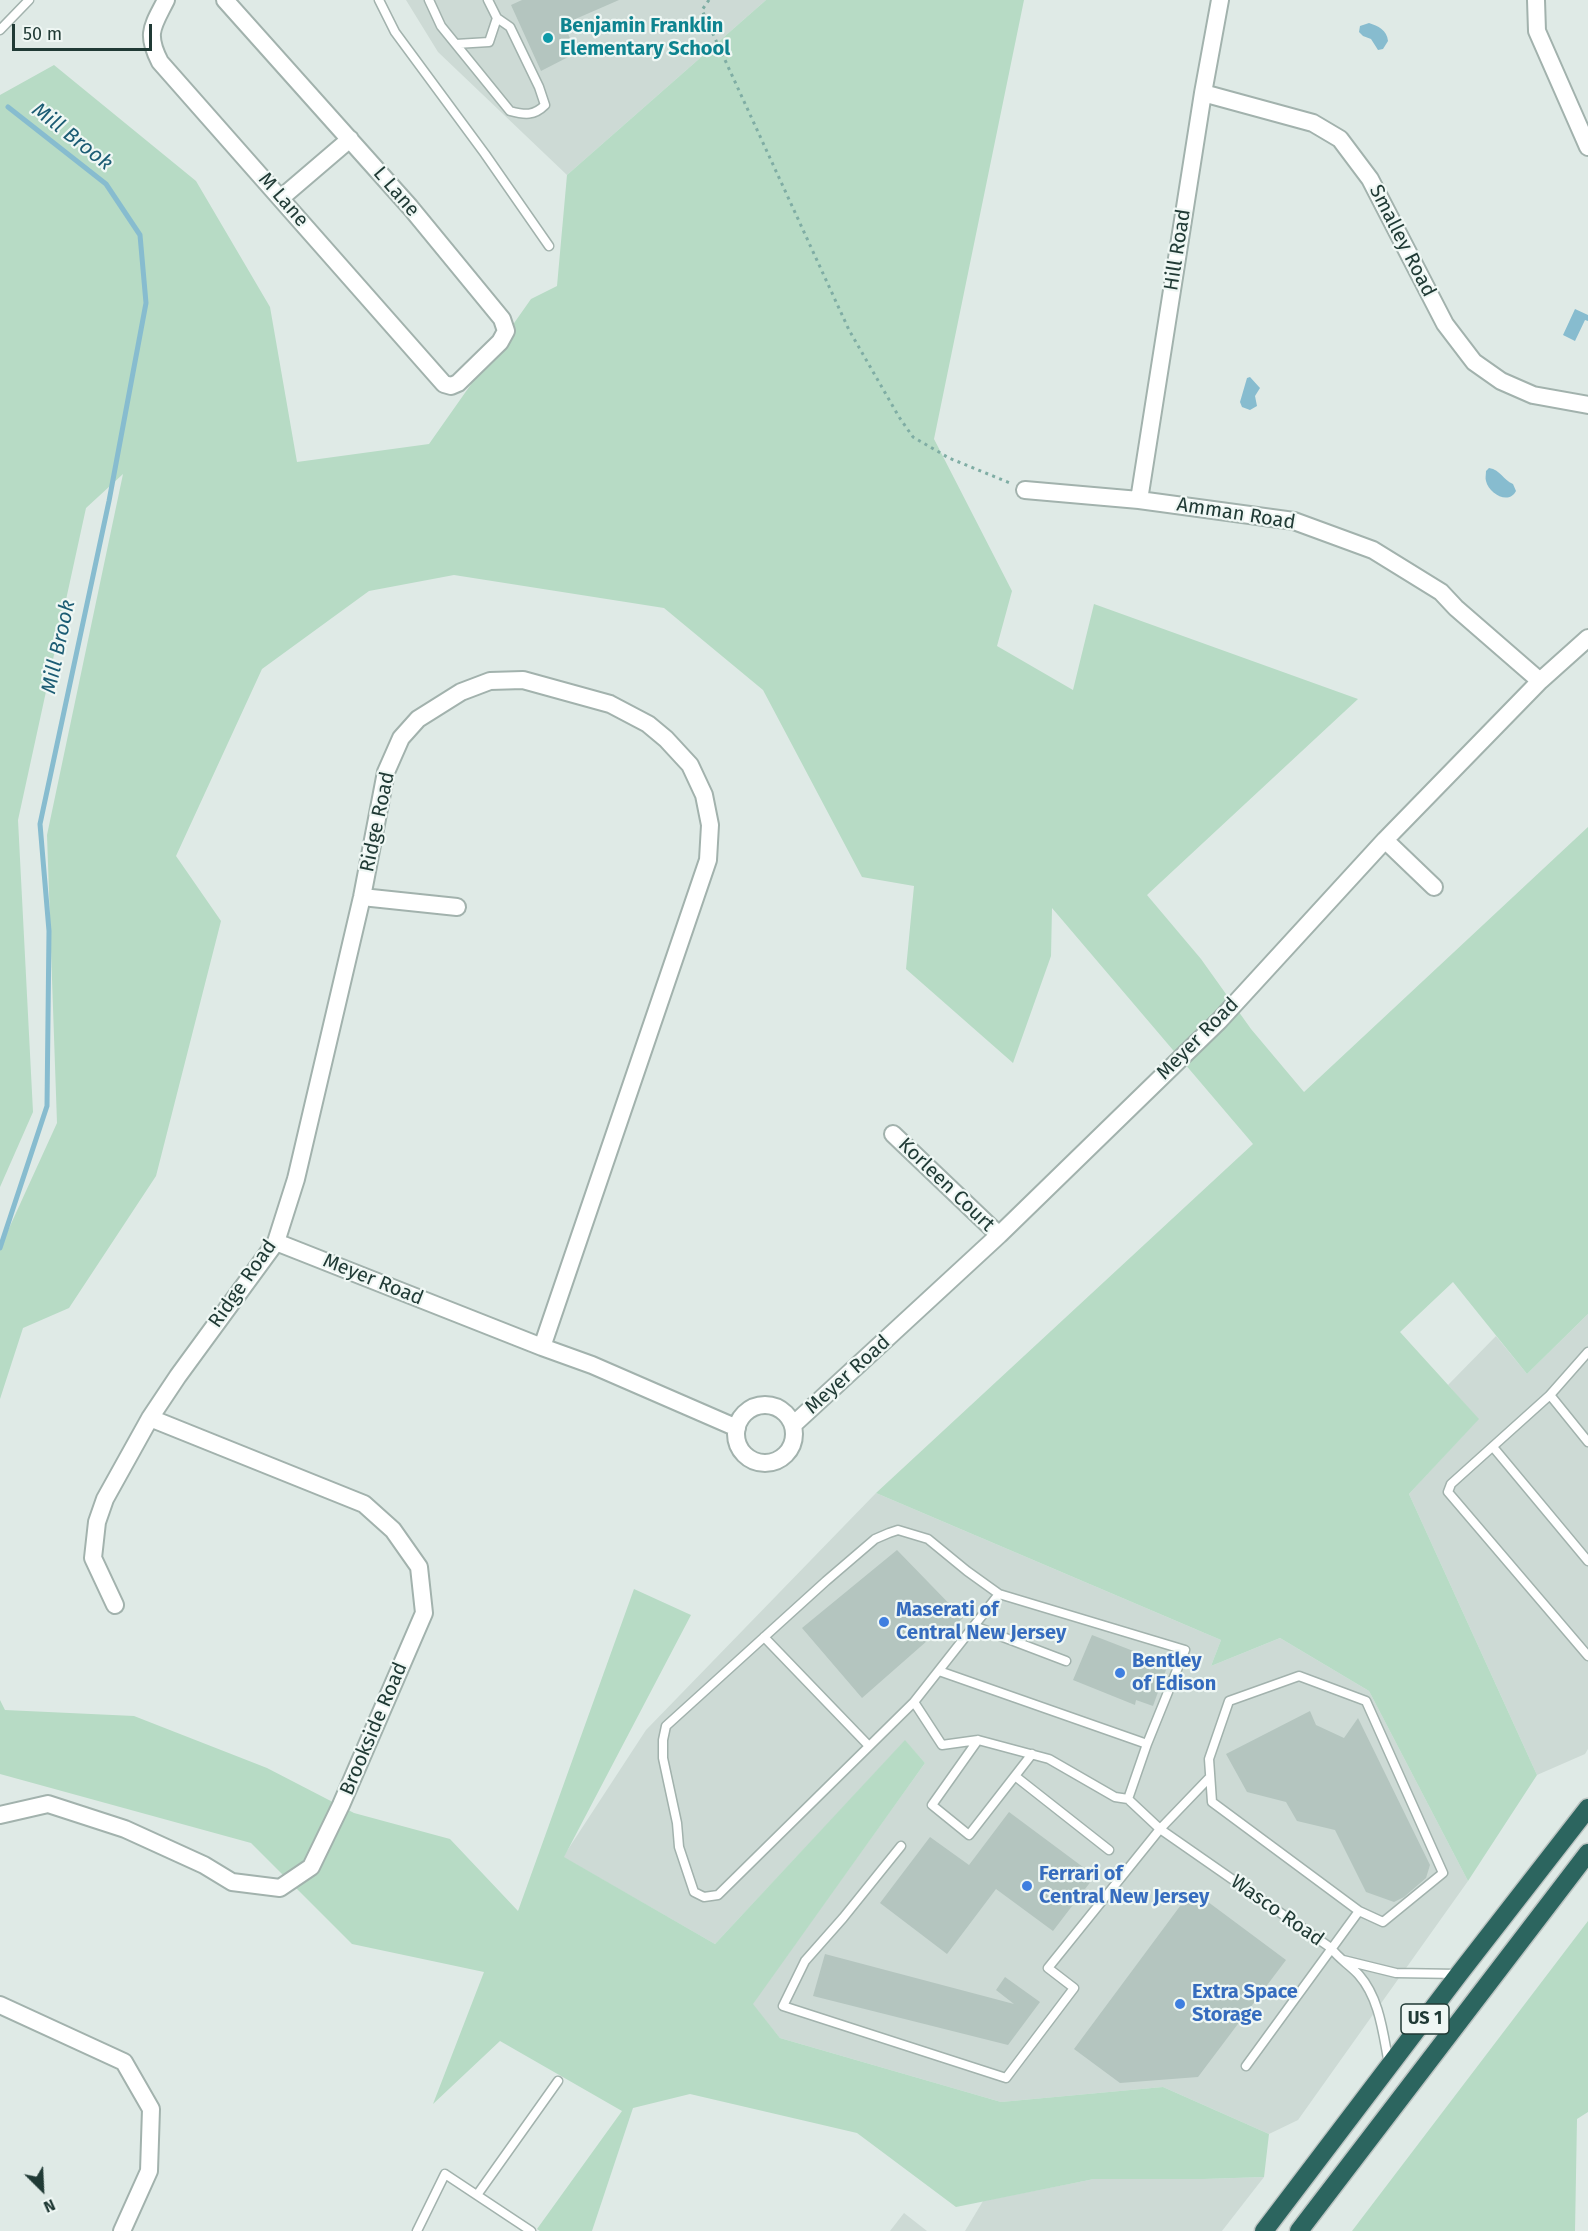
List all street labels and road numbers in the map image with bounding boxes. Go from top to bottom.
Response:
street label: L Lane [368,162,424,222]
street label: M Lane [253,168,313,232]
street label: Smalley Road [1364,181,1440,301]
street label: Hill Road [1160,207,1196,293]
street label: Amman Road [1175,493,1297,535]
street label: Ridge Road [356,770,400,874]
street label: Meyer Road [1152,993,1244,1085]
street label: Korleen Court [893,1133,999,1237]
street label: Ridge Road [204,1235,282,1333]
street label: Meyer Road [319,1249,427,1311]
street label: Meyer Road [801,1331,895,1419]
street label: Brookside Road [335,1659,413,1799]
street label: Wasco Road [1226,1870,1328,1952]
road number: US 1 [1401,2004,1449,2034]

